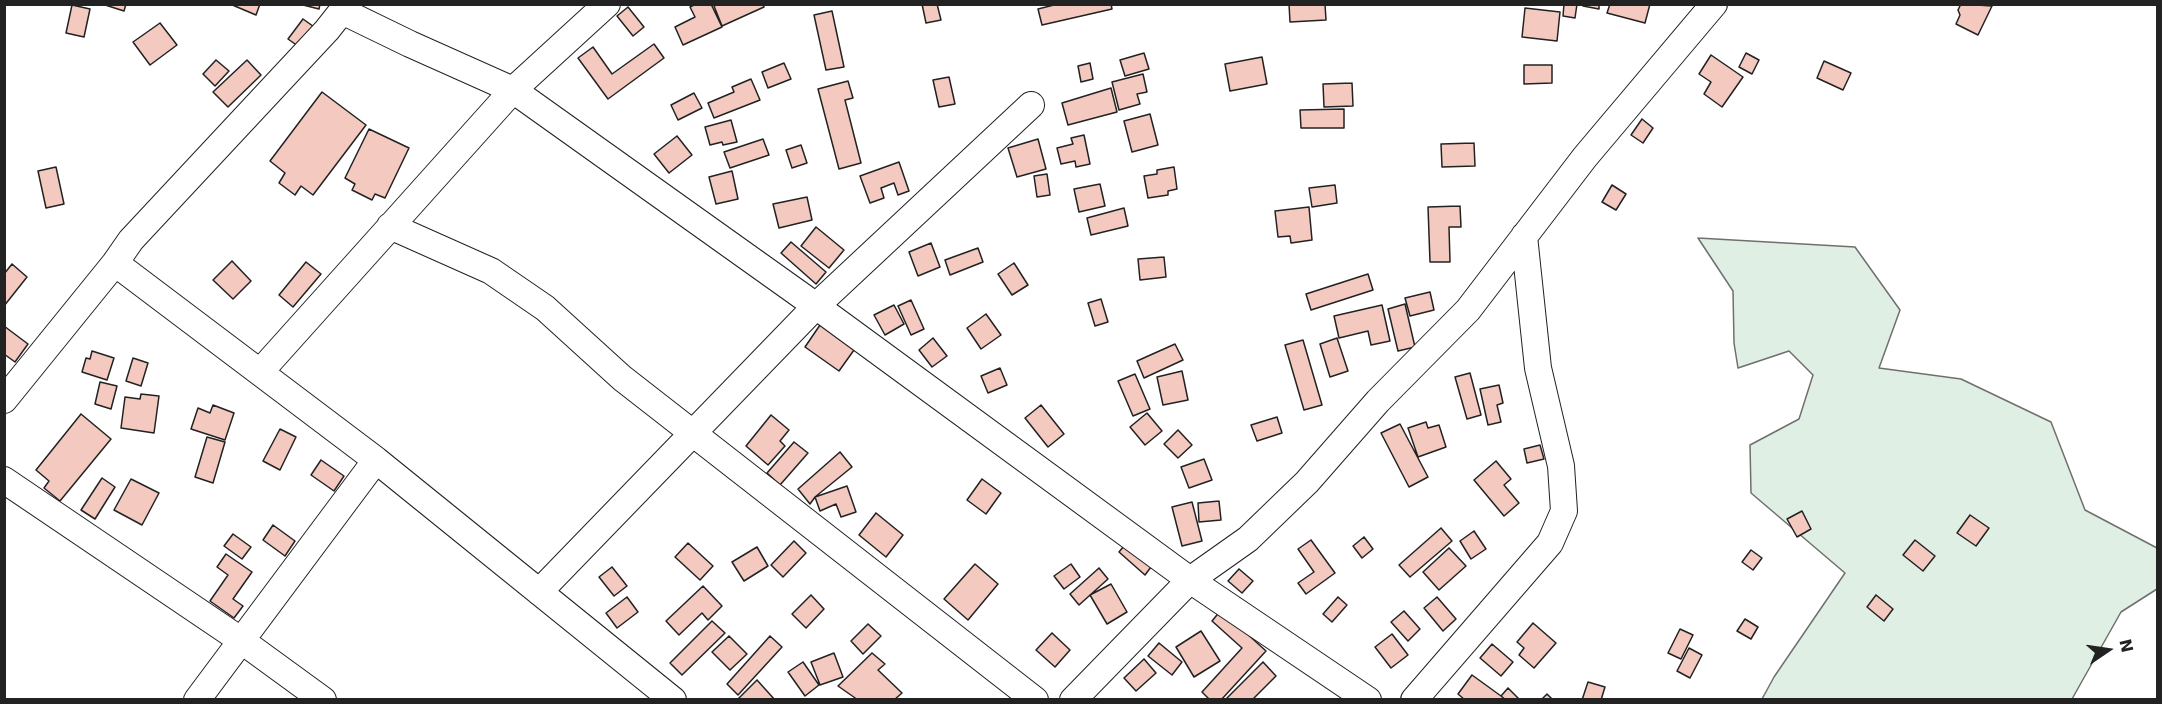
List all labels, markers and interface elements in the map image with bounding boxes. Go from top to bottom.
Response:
north arrow [2078,620,2138,680]
text: N [2115,637,2137,654]

